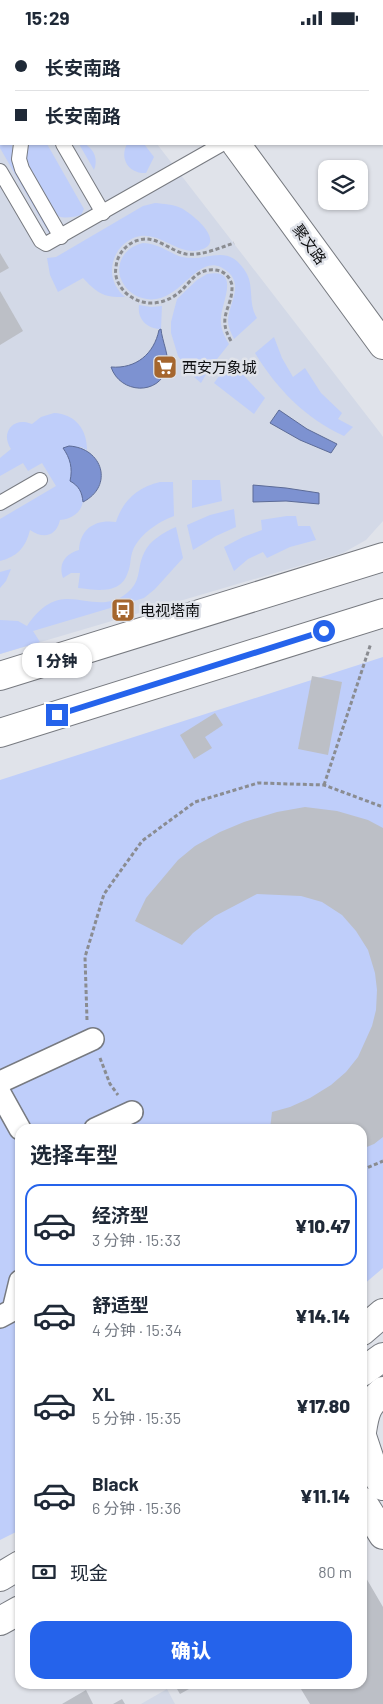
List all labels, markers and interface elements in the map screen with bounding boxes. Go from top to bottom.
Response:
text: 15:29 [25,6,70,29]
text: 长安南路 [45,56,121,79]
text: 长安南路 [45,104,121,127]
map controls [318,160,368,210]
button: layers [318,160,368,210]
street label: 聚文路 [289,221,331,267]
supermarket icon: 西安万象城 [152,354,178,380]
place label: 西安万象城 [182,358,257,376]
bus stop icon: 电视塔南 [110,597,136,623]
place label: 电视塔南 [140,601,200,619]
route start [313,620,335,642]
callout: 1 分钟 [22,643,92,677]
text: 1 分钟 [37,651,77,670]
route end [46,704,68,726]
text: 选择车型 [30,1141,118,1167]
icon: car [32,1203,77,1248]
text: 经济型 [92,1203,149,1226]
text: ¥10.47 [295,1214,350,1237]
text: 3 分钟 · 15:33 [92,1230,181,1249]
icon: car [32,1293,77,1338]
text: 舒适型 [92,1293,149,1316]
text: ¥14.14 [295,1304,350,1327]
text: 4 分钟 · 15:34 [92,1320,182,1339]
text: XL [92,1382,115,1405]
icon: car [32,1383,77,1428]
text: ¥17.80 [296,1394,350,1417]
text: 5 分钟 · 15:35 [92,1408,181,1427]
text: Black [92,1472,139,1495]
icon: car [32,1473,77,1518]
text: ¥11.14 [300,1484,350,1507]
text: 6 分钟 · 15:36 [92,1498,181,1517]
icon: cash [30,1558,58,1586]
text: 现金 [70,1561,108,1584]
text: 80 m [318,1562,352,1581]
button: 确认 [30,1621,352,1679]

